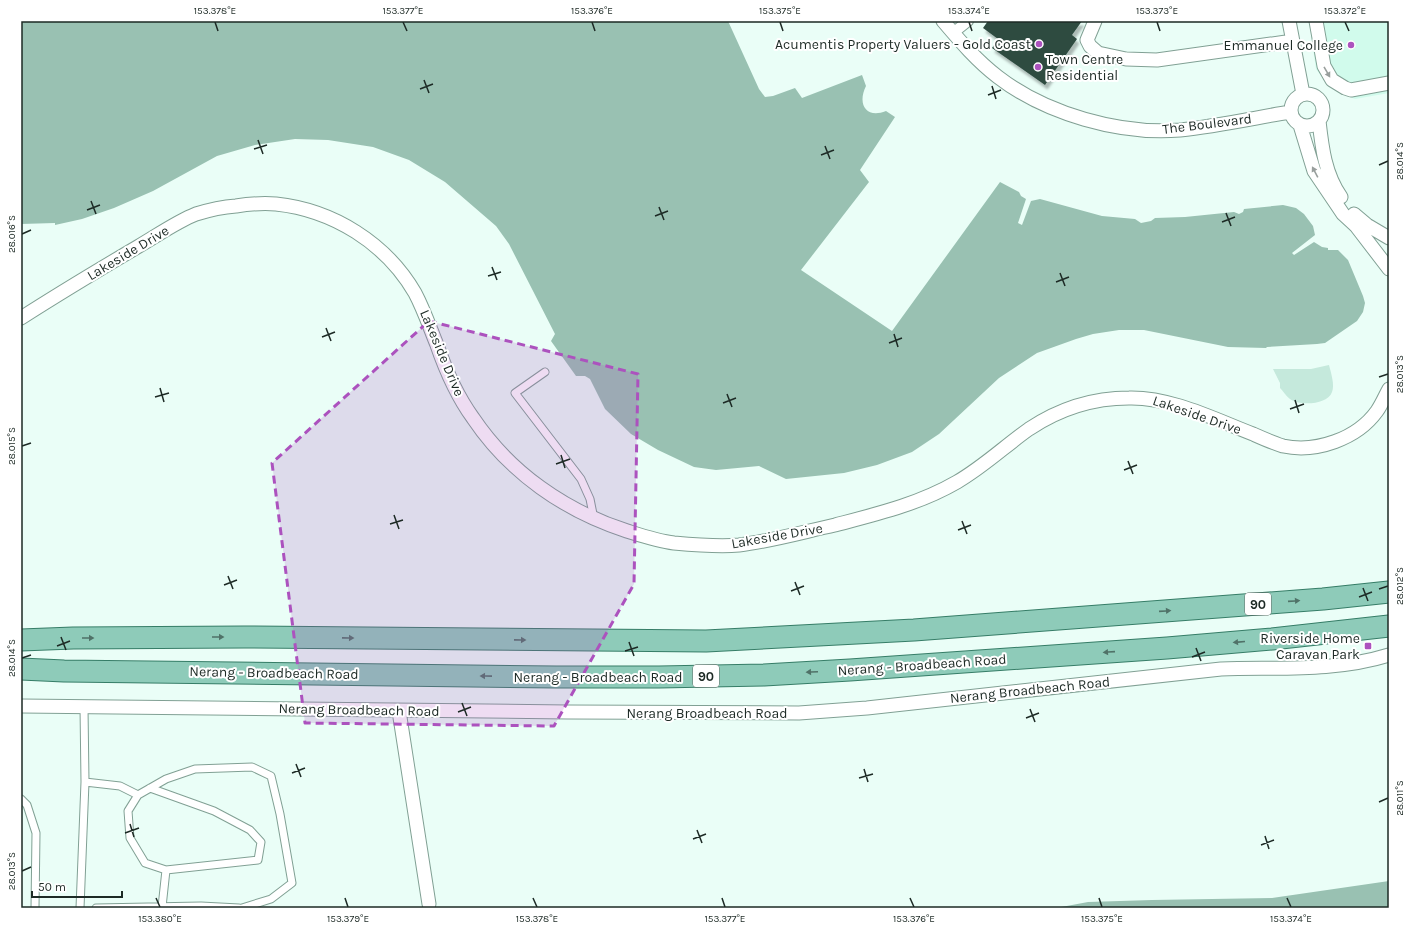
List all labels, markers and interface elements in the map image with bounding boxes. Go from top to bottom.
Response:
text: 153.378°E [194,5,236,17]
text: 153.377°E [383,5,423,17]
text: 153.376°E [571,5,613,17]
text: 153.375°E [759,5,801,17]
text: 153.374°E [948,5,990,17]
text: 153.373°E [1136,5,1178,17]
text: 153.372°E [1324,5,1366,17]
place label: Acumentis Property Valuers - Gold Coast [775,36,1031,53]
place label: Emmanuel College [1224,37,1343,54]
marker: Acumentis Property Valuers - Gold Coast [1034,39,1044,49]
marker: Emmanuel College [1346,40,1356,50]
place label: Town Centre Residential [1046,51,1123,84]
marker: Town Centre Residential [1033,62,1043,72]
one-way arrow [1324,66,1331,78]
street label: The Boulevard [1161,110,1253,138]
text: 28.014°S [1394,142,1406,180]
one-way arrow [1312,166,1318,177]
text: 28.016°S [6,215,18,253]
street label: Lakeside Drive [84,222,172,284]
street label: Lakeside Drive [416,307,468,399]
text: 28.013°S [1394,355,1406,393]
street label: Lakeside Drive [1151,392,1243,438]
text: 28.015°S [6,427,18,465]
street label: Lakeside Drive [730,520,824,552]
text: 28.012°S [1394,567,1406,605]
road number: 90 [1245,593,1271,615]
one-way arrow [1288,598,1300,605]
one-way arrow [1159,608,1171,615]
place label: Riverside Home Caravan Park [1260,630,1360,663]
one-way arrow [212,634,225,640]
one-way arrow [82,635,95,641]
one-way arrow [342,635,355,641]
one-way arrow [514,637,527,643]
one-way arrow [1233,638,1245,645]
text: 28.014°S [6,639,18,677]
marker: Riverside Home Caravan Park [1363,641,1373,651]
one-way arrow [1103,649,1115,656]
street label: Nerang - Broadbeach Road [837,651,1007,679]
street label: Nerang - Broadbeach Road [189,663,359,683]
road number: 90 [693,665,719,687]
street label: Nerang - Broadbeach Road [513,669,683,686]
one-way arrow [806,669,818,676]
one-way arrow [479,673,492,679]
street label: Nerang Broadbeach Road [949,673,1111,707]
street label: Nerang Broadbeach Road [278,700,440,720]
street label: Nerang Broadbeach Road [626,705,788,722]
text: 28.011°S [1394,780,1406,816]
text: 28.013°S [6,852,18,890]
scale bar [32,873,122,899]
text: 50 m [38,880,66,894]
text: 153.380°E [138,913,182,925]
text: 153.379°E [327,913,369,925]
text: 153.378°E [516,913,558,925]
text: 153.377°E [705,913,745,925]
text: 153.376°E [893,913,935,925]
text: 153.375°E [1081,913,1123,925]
text: 153.374°E [1270,913,1312,925]

